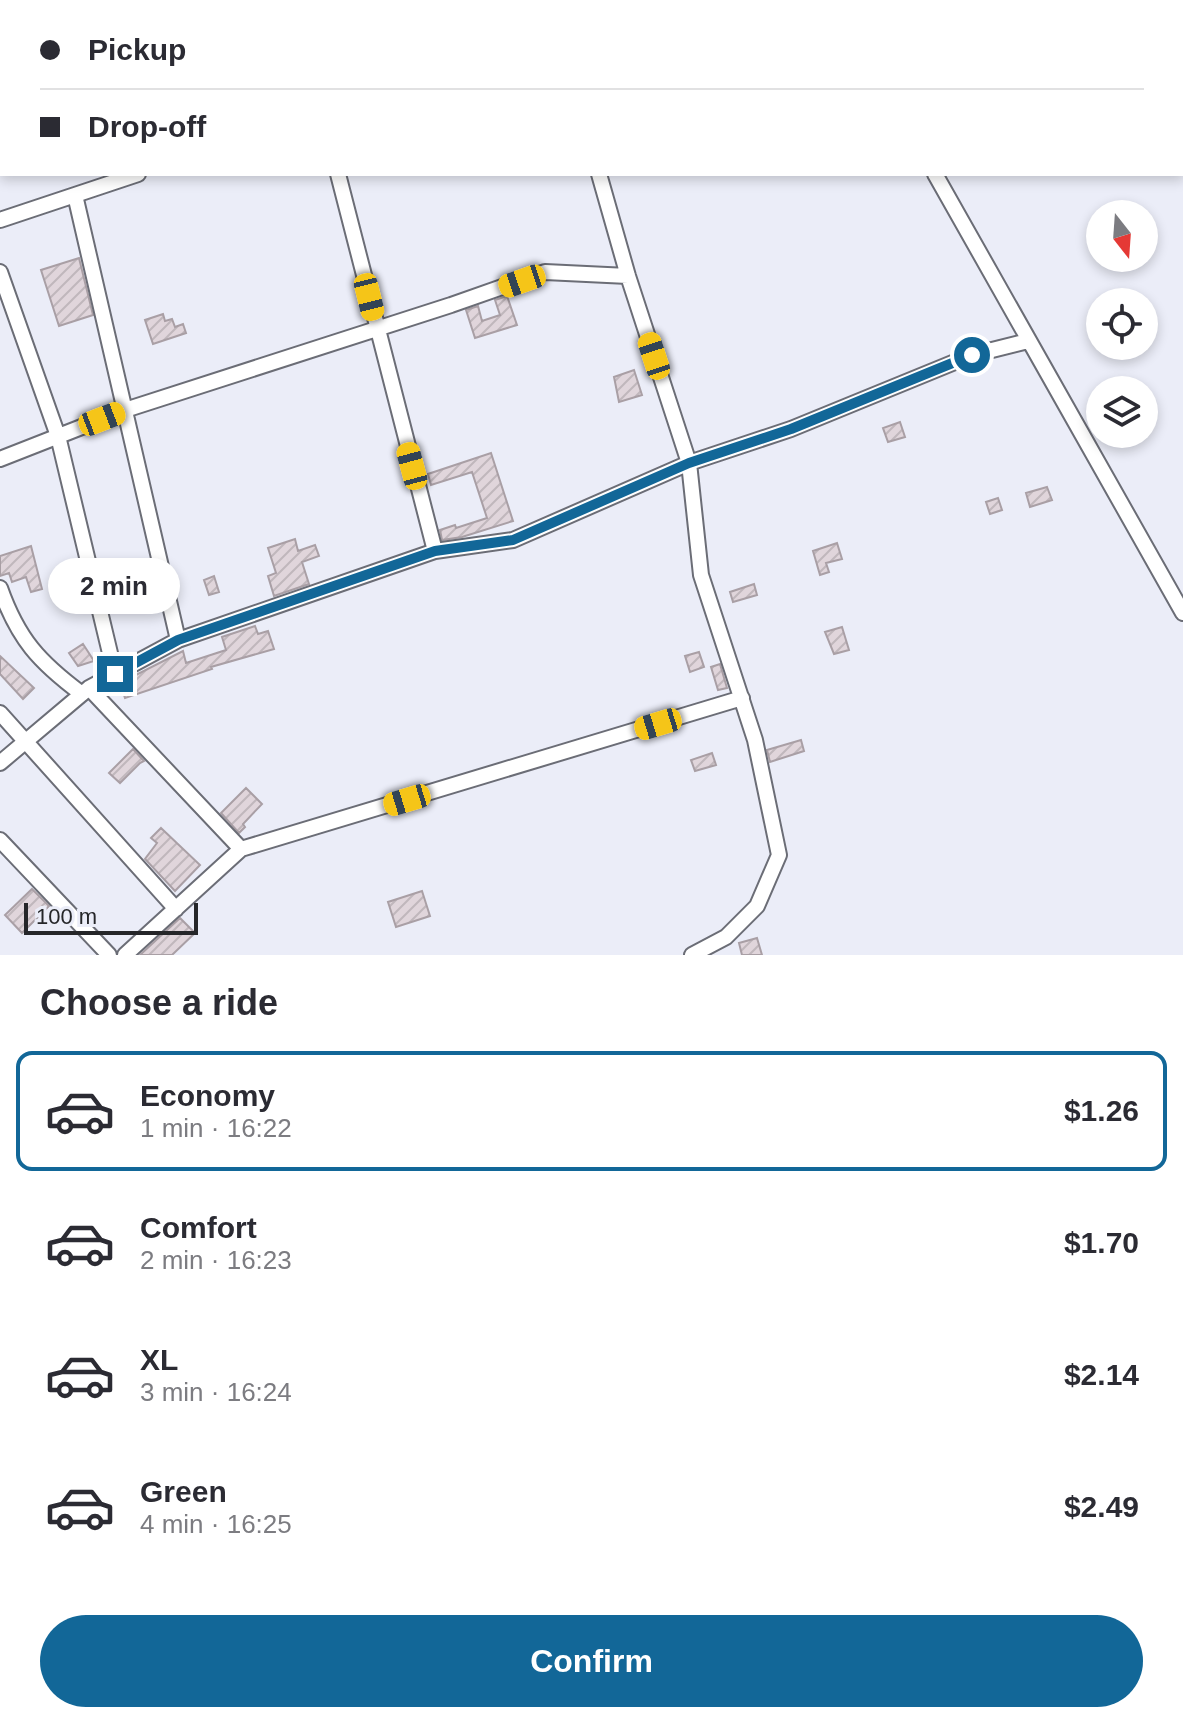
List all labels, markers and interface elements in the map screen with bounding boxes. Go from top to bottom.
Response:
text: Pickup [88,33,186,66]
text: Drop-off [88,110,206,143]
north arrow [1086,200,1158,272]
map controls [1086,200,1158,448]
car [495,262,549,300]
car [352,271,386,323]
button: locate [1086,288,1158,360]
car [635,329,673,383]
route start [954,337,990,373]
button: layers [1086,376,1158,448]
car [75,399,129,439]
car [394,440,430,492]
callout: 2 min [49,558,181,614]
text: 2 min [80,571,148,601]
route end [97,656,133,692]
car [632,706,684,742]
car [381,782,433,818]
scale bar [24,899,198,935]
text: 100 m [36,904,97,929]
text: Choose a ride [40,982,278,1023]
icon: car [44,1075,116,1147]
text: Economy [140,1079,275,1112]
text: $1.26 [1064,1094,1139,1127]
text: 1 min · 16:22 [140,1113,292,1143]
icon: car [44,1207,116,1279]
text: Comfort [140,1211,257,1244]
text: $1.70 [1064,1226,1139,1259]
text: 2 min · 16:23 [140,1245,292,1275]
icon: car [44,1339,116,1411]
text: XL [140,1343,178,1376]
text: $2.14 [1064,1358,1139,1391]
text: 3 min · 16:24 [140,1377,292,1407]
icon: car [44,1471,116,1543]
text: Green [140,1475,227,1508]
text: $2.49 [1064,1490,1139,1523]
text: 4 min · 16:25 [140,1509,292,1539]
button: Confirm [40,1615,1143,1707]

